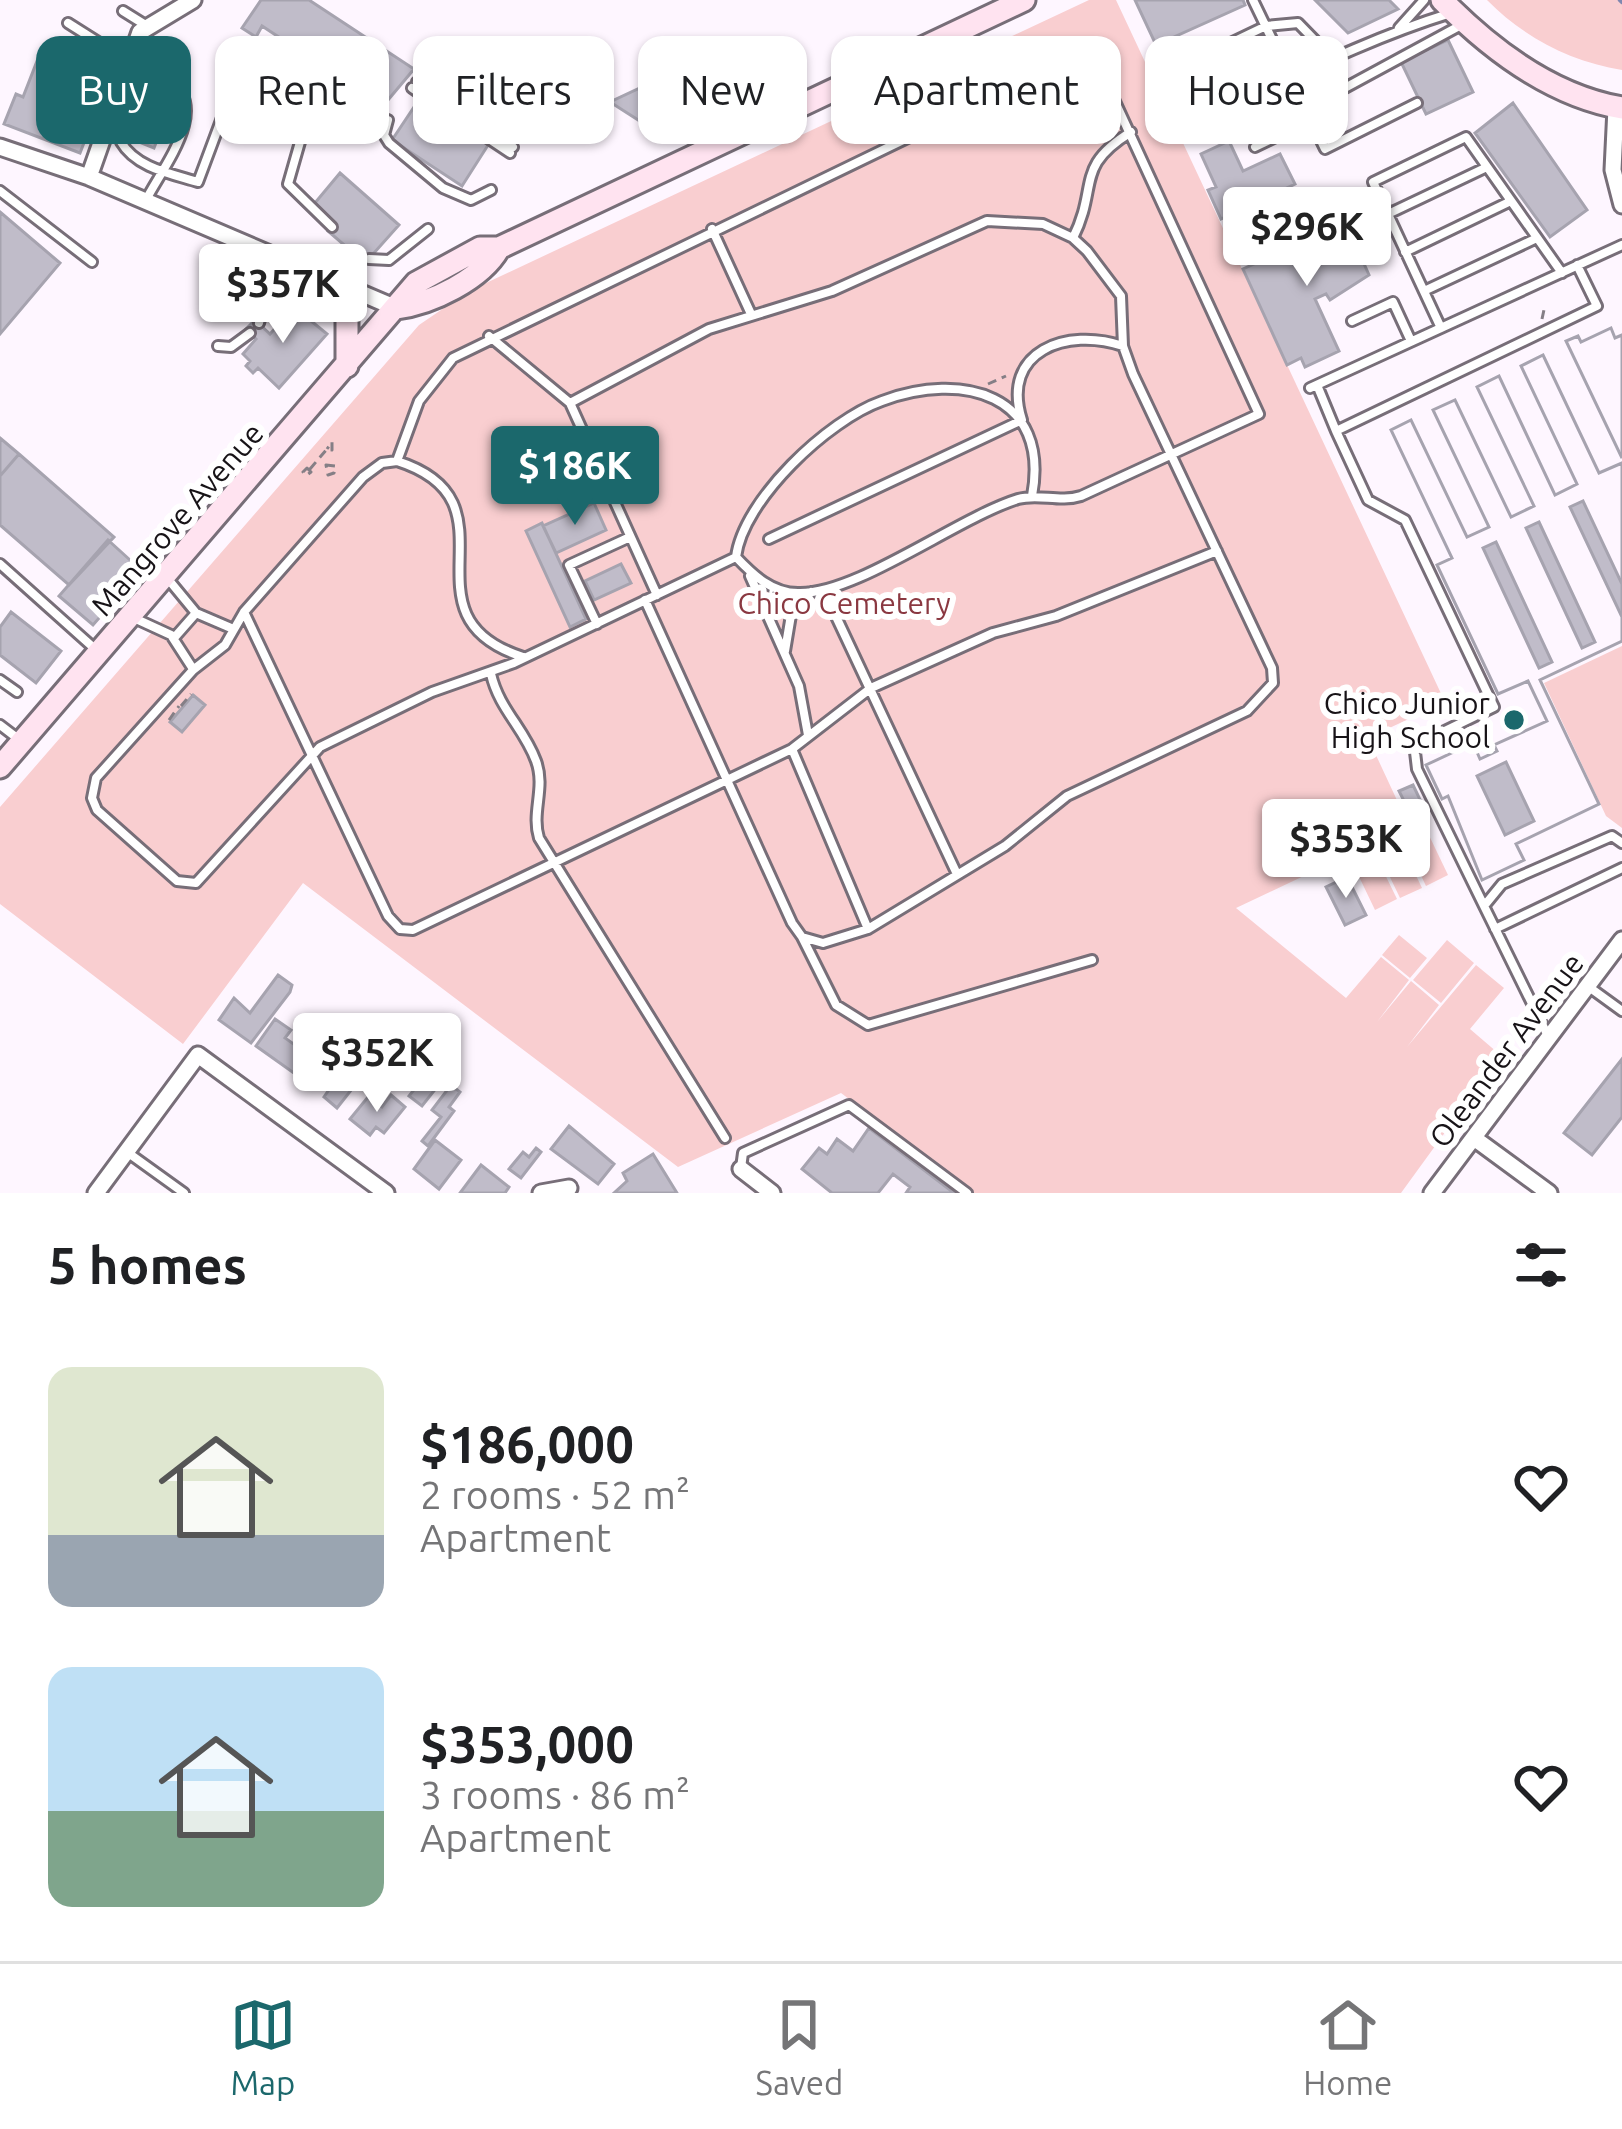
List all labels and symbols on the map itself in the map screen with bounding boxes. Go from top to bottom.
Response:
pin: $296K [1223,187,1391,289]
pin: $357K [199,244,367,346]
street label: Mangrove Avenue [84,416,270,622]
pin: $186K [491,426,659,528]
park label: Chico Cemetery [737,586,951,620]
place label: Chico Junior High School [1324,686,1491,754]
marker: Chico Junior High School [1501,707,1527,733]
pin: $353K [1262,799,1430,901]
street label: Oleander Avenue [1422,946,1590,1154]
pin: $352K [293,1013,461,1115]

